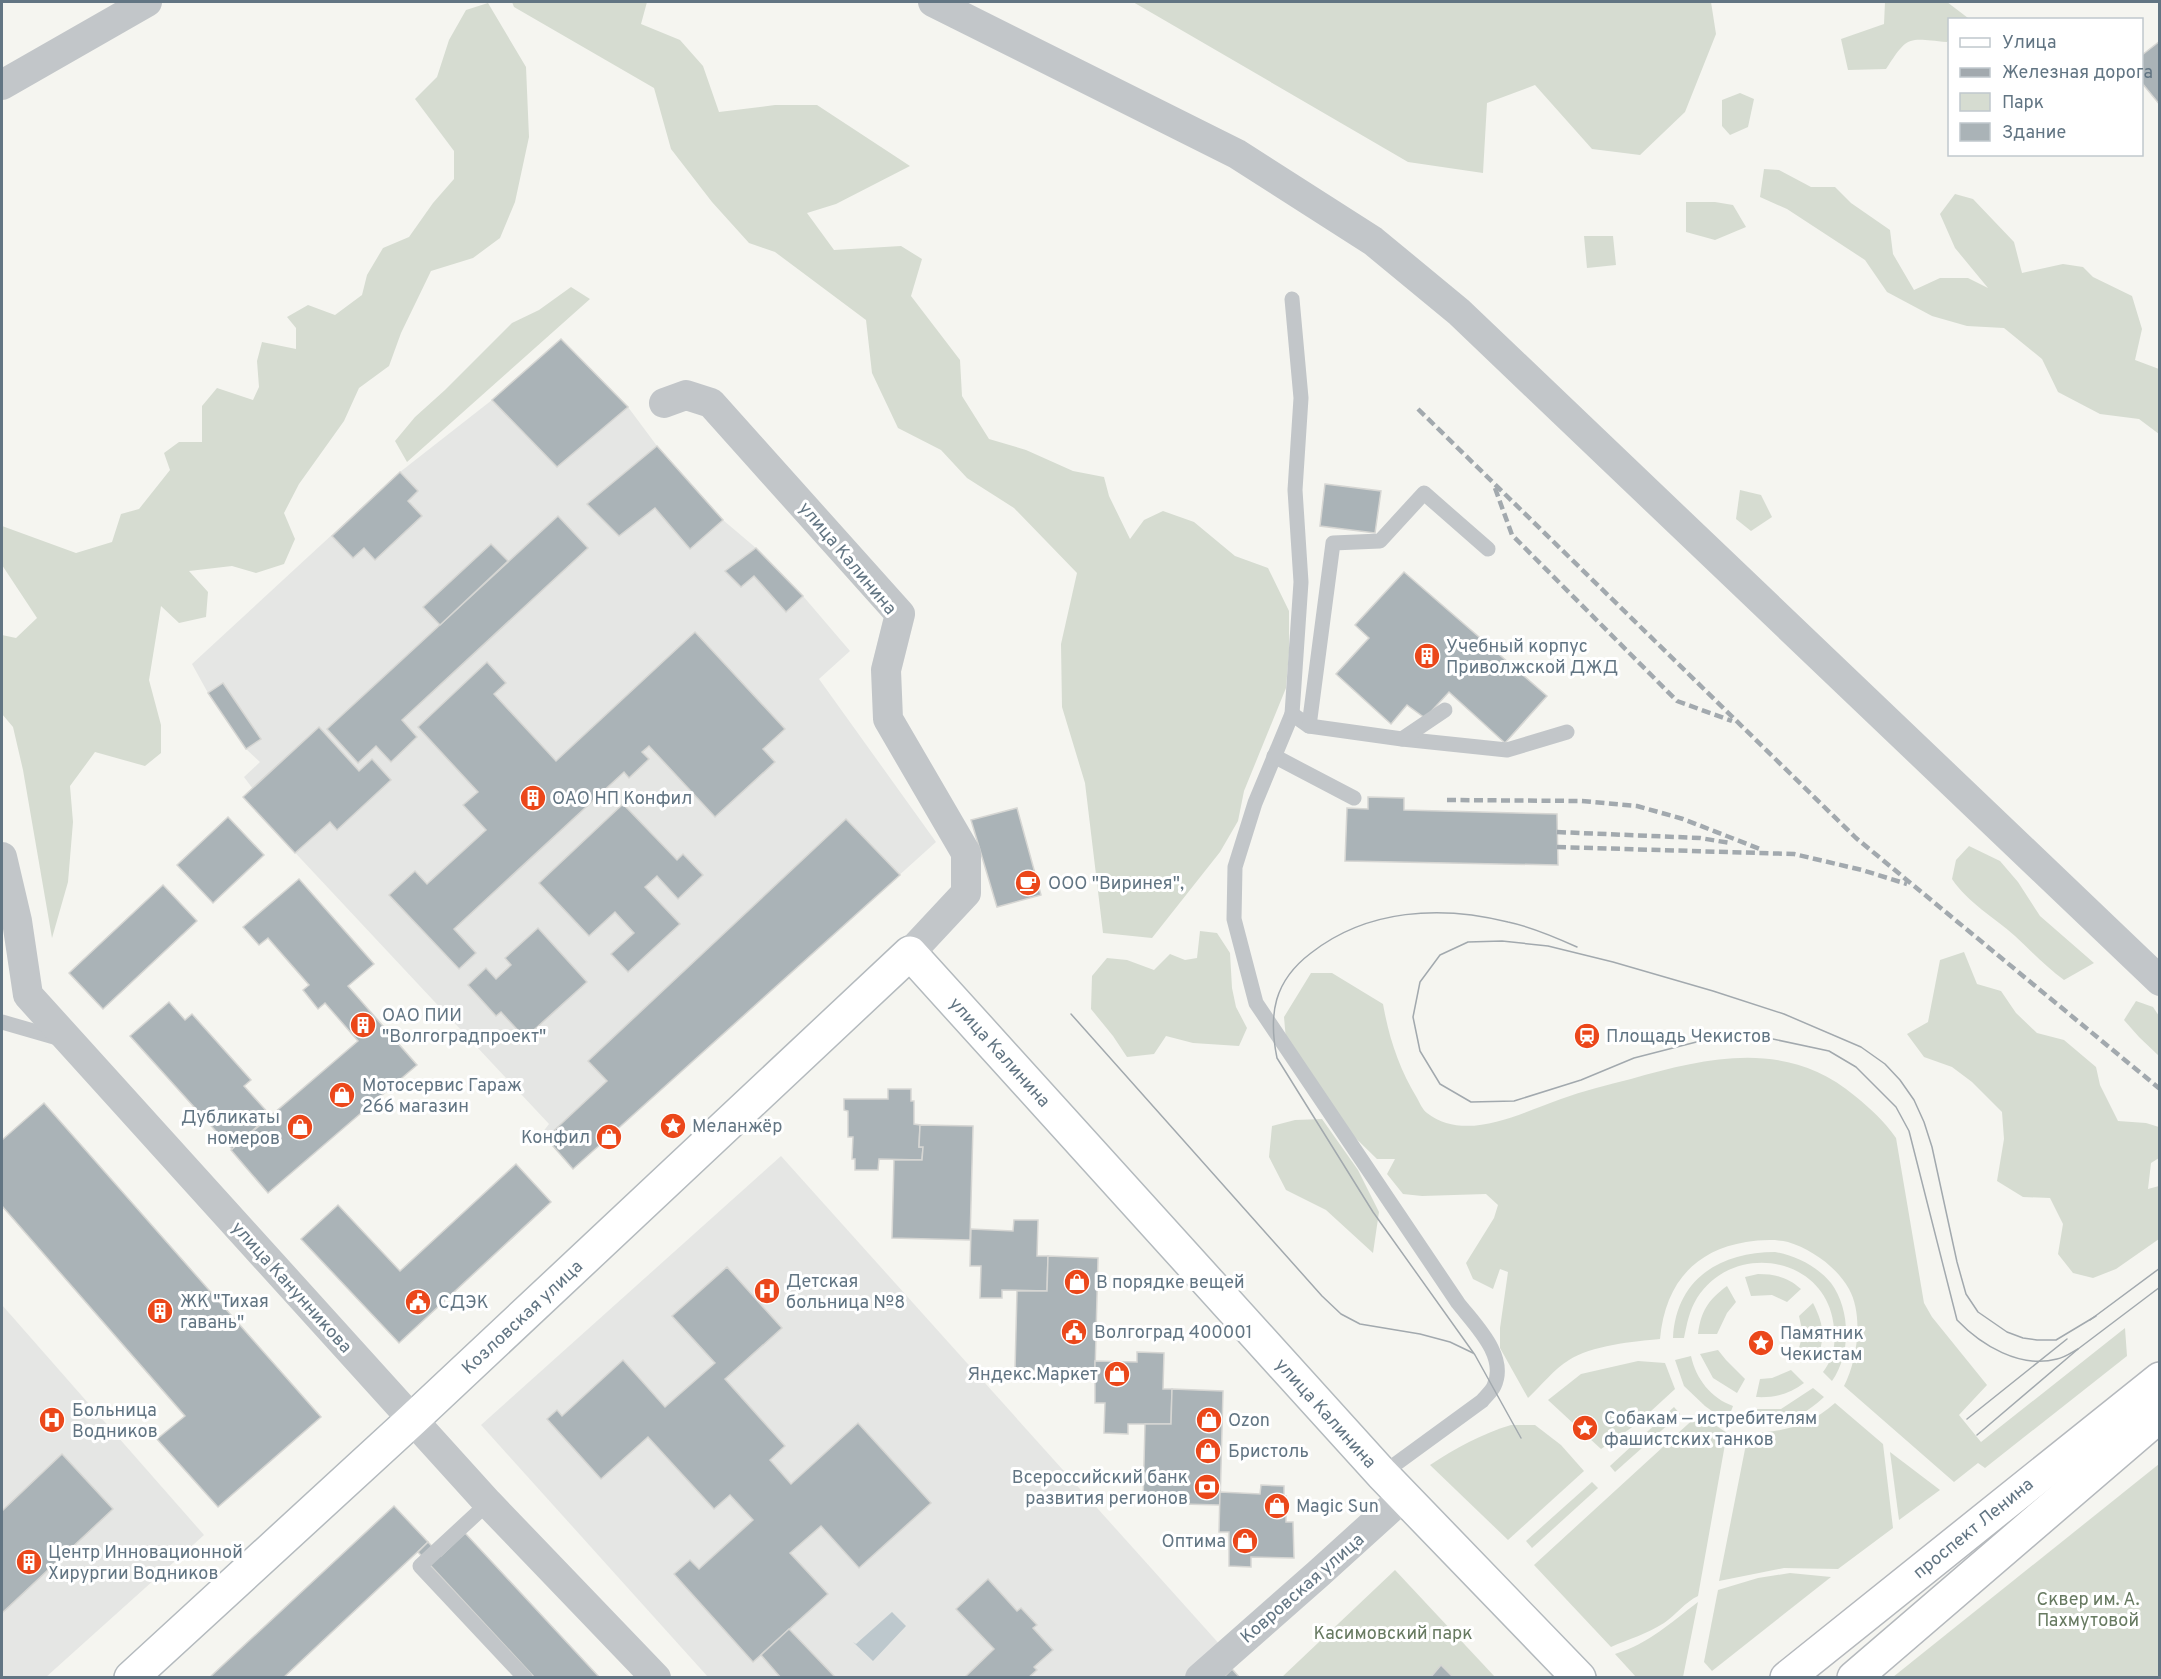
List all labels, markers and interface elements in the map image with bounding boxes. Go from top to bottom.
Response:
legend [1948,18,2143,156]
text: Улица [2002,32,2056,55]
text: Железная дорога [2002,62,2153,85]
text: Парк [2002,92,2044,115]
text: Здание [2002,122,2066,145]
street label: улица Калинина [793,498,901,620]
place label: Учебный корпус Приволжской ДЖД [1446,636,1618,680]
building icon: Учебный корпус Приволжской ДЖД [1412,641,1442,671]
building icon: ОАО НП Конфил [518,783,548,813]
place label: ОАО НП Конфил [552,788,692,811]
cafe icon: ООО "Виринея", [1013,868,1043,898]
place label: ООО "Виринея", [1048,873,1184,896]
street label: улица Калинина [943,993,1055,1113]
place label: ОАО ПИИ "Волгоградпроект" [382,1005,546,1049]
building icon: ОАО ПИИ "Волгоградпроект" [348,1010,378,1040]
station icon: Площадь Чекистов [1572,1021,1602,1051]
place label: Площадь Чекистов [1606,1026,1771,1049]
place label: Мотосервис Гараж 266 магазин [362,1075,522,1119]
shop icon: Мотосервис Гараж 266 магазин [327,1080,357,1110]
place label: Дубликаты номеров [181,1107,280,1151]
place icon: Меланжёр [658,1111,688,1141]
shop icon: Дубликаты номеров [285,1112,315,1142]
place label: Меланжёр [692,1116,782,1139]
shop icon: Конфил [594,1122,624,1152]
place label: Конфил [521,1127,590,1150]
street label: улица Канунникова [226,1217,356,1359]
street label: Козловская улица [458,1256,589,1380]
shop icon: В порядке вещей [1062,1267,1092,1297]
place label: Детская больница №8 [786,1271,905,1315]
place label: В порядке вещей [1096,1272,1245,1295]
hospital icon: Детская больница №8 [752,1276,782,1306]
public building icon: СДЭК [403,1287,433,1317]
place label: ЖК "Тихая гавань" [180,1291,269,1335]
place label: СДЭК [438,1292,489,1315]
building icon: ЖК "Тихая гавань" [145,1296,175,1326]
public building icon: Волгоград 400001 [1059,1317,1089,1347]
place label: Волгоград 400001 [1094,1322,1252,1345]
place label: Памятник Чекистам [1780,1323,1864,1367]
place icon: Памятник Чекистам [1746,1328,1776,1358]
street label: улица Калинина [1269,1354,1381,1474]
shop icon: Яндекс.Маркет [1102,1359,1132,1389]
place label: Яндекс.Маркет [967,1364,1098,1387]
place label: Больница Водников [72,1400,158,1444]
hospital icon: Больница Водников [37,1405,67,1435]
shop icon: Ozon [1194,1405,1224,1435]
place label: Собакам — истребителям фашистских танков [1604,1408,1817,1452]
place label: Ozon [1228,1410,1270,1433]
place icon: Собакам — истребителям фашистских танков [1570,1413,1600,1443]
shop icon: Бристоль [1193,1436,1223,1466]
place label: Бристоль [1228,1441,1309,1464]
place label: Всероссийский банк развития регионов [1012,1467,1188,1511]
bank icon: Всероссийский банк развития регионов [1192,1472,1222,1502]
street label: проспект Ленина [1909,1474,2039,1585]
shop icon: Magic Sun [1262,1491,1292,1521]
place label: Magic Sun [1296,1496,1379,1519]
shop icon: Оптима [1230,1526,1260,1556]
street label: Ковровская улица [1236,1529,1370,1649]
place label: Оптима [1162,1531,1226,1554]
place label: Центр Инновационной Хирургии Водников [48,1542,243,1586]
building icon: Центр Инновационной Хирургии Водников [14,1547,44,1577]
park label: Сквер им. А. Пахмутовой [2037,1589,2139,1633]
park label: Касимовский парк [1313,1623,1473,1646]

